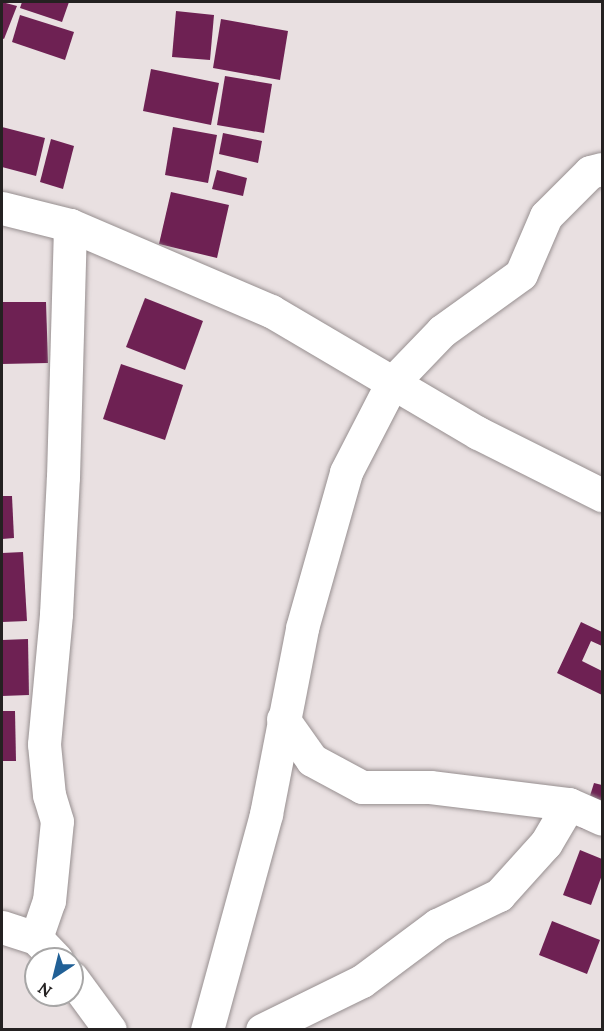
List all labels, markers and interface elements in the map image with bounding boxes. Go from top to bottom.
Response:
north arrow [24,947,84,1007]
text: N [34,978,56,1002]

